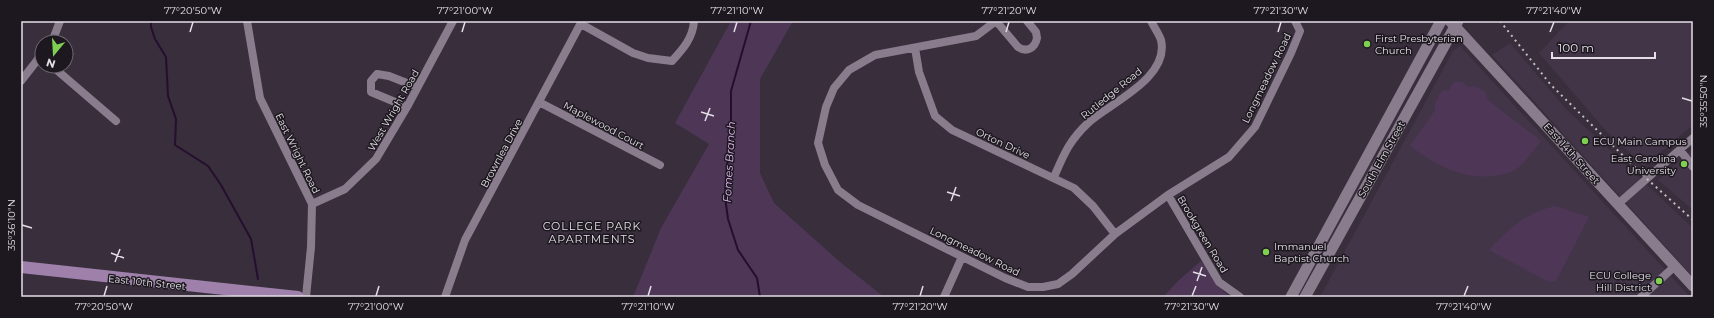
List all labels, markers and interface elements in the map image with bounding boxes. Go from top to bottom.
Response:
text: 77°20'50"W [164,4,222,17]
text: 77°21'00"W [437,4,493,17]
text: 77°21'10"W [710,4,764,17]
text: 77°21'20"W [981,4,1037,17]
text: 77°21'30"W [1254,4,1308,17]
text: 77°21'40"W [1526,4,1582,17]
street label: Longmeadow Road [1239,31,1294,125]
place label: First Presbyterian Church [1375,32,1463,57]
north arrow [34,34,74,74]
scale bar [1552,34,1655,60]
marker: First Presbyterian Church [1362,39,1372,49]
text: 100 m [1558,40,1594,55]
text: N [45,55,57,72]
street label: Rutledge Road [1078,65,1145,122]
street label: West Wright Road [365,67,422,153]
text: 35°35'50"N [1697,75,1710,127]
street label: Maplewood Court [561,99,646,152]
street label: East Wright Road [272,111,323,196]
street label: Brownlea Drive [478,116,525,190]
street label: South Elm Street [1355,119,1408,200]
street label: East 14th Street [1541,120,1603,187]
water label: Fomes Branch [720,121,738,203]
street label: Orton Drive [974,125,1032,162]
place label: ECU Main Campus [1593,135,1687,148]
marker: ECU Main Campus [1580,136,1590,146]
place label: East Carolina University [1611,152,1677,177]
marker: East Carolina University [1679,159,1689,169]
street label: Brookgreen Road [1174,193,1231,275]
text: 35°36'10"N [5,199,18,251]
district label: COLLEGE PARK APARTMENTS [543,219,641,246]
street label: Longmeadow Road [928,224,1022,279]
place label: Immanuel Baptist Church [1274,240,1349,265]
marker: Immanuel Baptist Church [1261,247,1271,257]
place label: ECU College Hill District [1589,269,1651,294]
street label: East 10th Street [107,272,186,293]
marker: ECU College Hill District [1654,276,1664,286]
text: 77°20'50"W [75,300,133,313]
text: 77°21'00"W [348,300,404,313]
text: 77°21'10"W [621,300,675,313]
text: 77°21'20"W [892,300,948,313]
text: 77°21'30"W [1165,300,1219,313]
text: 77°21'40"W [1436,300,1492,313]

